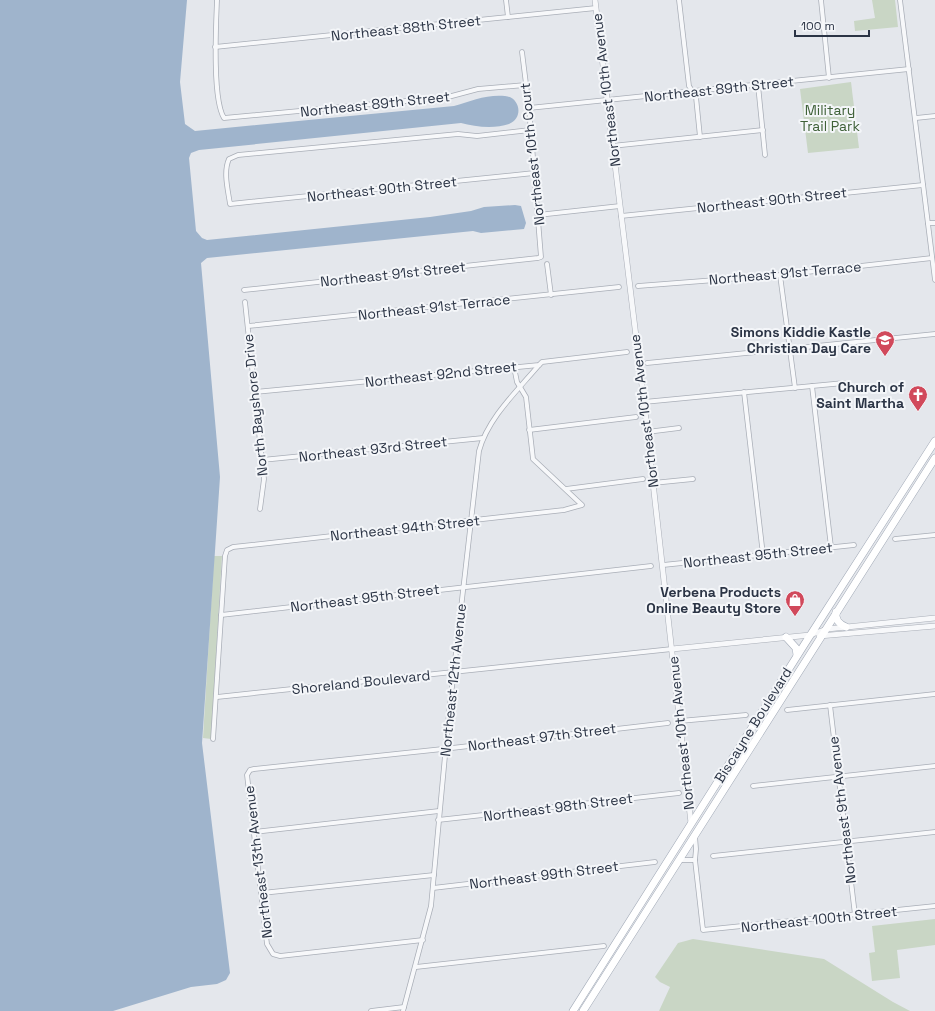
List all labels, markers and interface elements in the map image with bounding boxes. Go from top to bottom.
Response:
street label: Northeast 88th Street [330,11,482,45]
street label: Northeast 10th Avenue [588,12,624,168]
scale bar [795,12,869,38]
text: 100 m [801,18,835,34]
street label: Northeast 89th Street [643,72,795,106]
street label: Northeast 10th Court [516,82,548,226]
street label: Northeast 89th Street [299,87,451,121]
park label: Military Trail Park [800,101,860,135]
street label: Northeast 90th Street [306,172,458,206]
street label: Northeast 90th Street [696,183,848,217]
street label: Northeast 91st Street [319,257,467,291]
street label: Northeast 91st Terrace [708,257,862,289]
street label: Northeast 91st Terrace [357,290,511,324]
place label: Simons Kiddie Kastle Christian Day Care [731,323,871,357]
school or university icon: Simons Kiddie Kastle Christian Day Care [874,329,896,357]
street label: North Bayshore Drive [239,333,271,477]
street label: Northeast 10th Avenue [626,333,662,489]
street label: Northeast 92nd Street [364,357,518,391]
place label: Church of Saint Martha [816,378,904,412]
church icon: Church of Saint Martha [907,384,929,412]
street label: Northeast 93rd Street [298,432,448,466]
street label: Northeast 94th Street [329,511,481,545]
street label: Northeast 95th Street [682,538,834,572]
street label: Northeast 95th Street [289,580,441,616]
place label: Verbena Products Online Beauty Store [646,583,781,617]
shop icon: Verbena Products Online Beauty Store [784,589,806,617]
street label: Northeast 12th Avenue [436,602,470,758]
street label: Northeast 10th Avenue [664,655,698,811]
street label: Biscayne Boulevard [710,664,796,786]
street label: Shoreland Boulevard [291,666,431,698]
street label: Northeast 97th Street [467,719,617,755]
street label: Northeast 9th Avenue [824,735,860,885]
street label: Northeast 13th Avenue [240,784,276,940]
street label: Northeast 98th Street [482,789,634,825]
street label: Northeast 99th Street [468,857,620,893]
street label: Northeast 100th Street [740,902,898,936]

